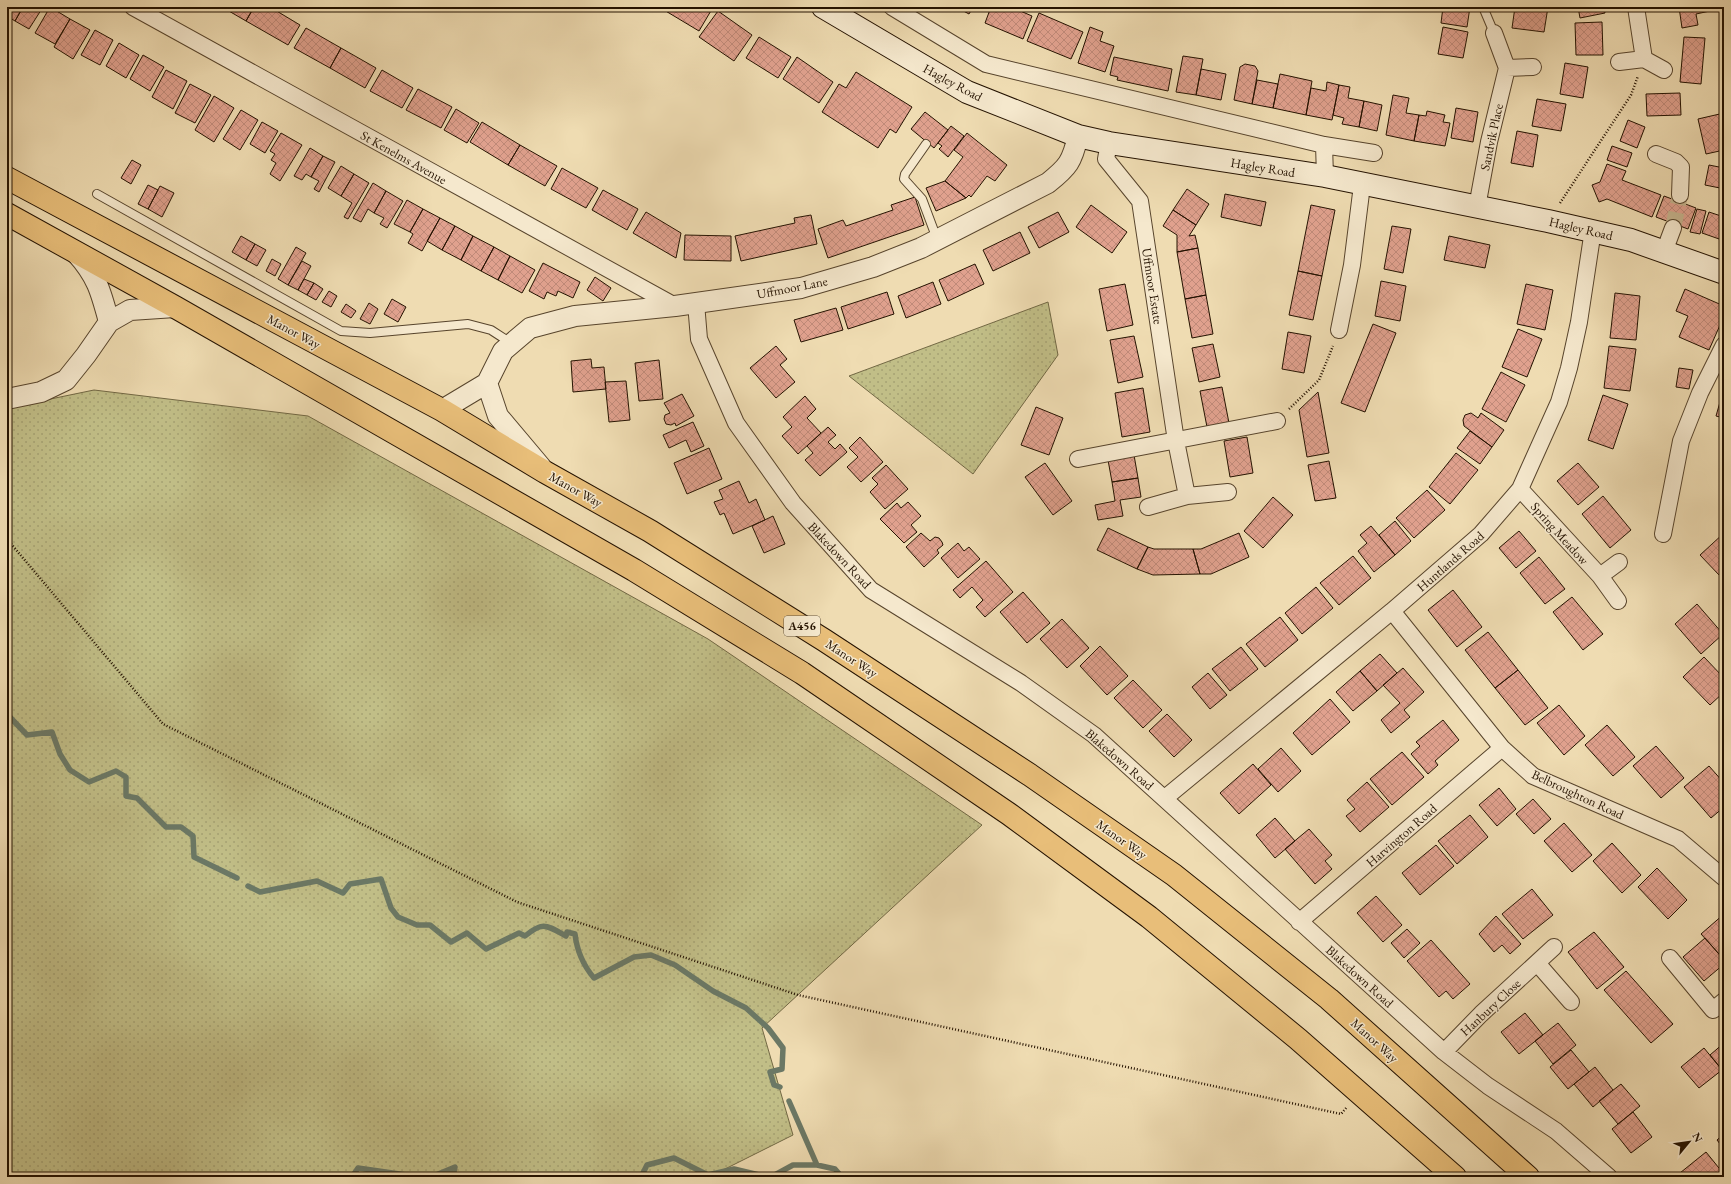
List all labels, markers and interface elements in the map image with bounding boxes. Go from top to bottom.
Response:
street label: Hagley Road [920,60,986,105]
street label: Sandvik Place [1476,102,1507,172]
street label: St Kenelms Avenue [358,127,450,188]
street label: Hagley Road [1229,154,1297,181]
street label: Hagley Road [1547,213,1615,244]
street label: Uffmoor Estate [1138,247,1167,325]
street label: Uffmoor Lane [755,272,829,303]
street label: Manor Way [264,310,324,353]
street label: Manor Way [546,468,606,511]
street label: Spring Meadow [1527,498,1592,568]
street label: Blakedown Road [804,518,875,593]
street label: Huntlands Road [1413,527,1488,595]
road number: A456 [784,616,820,636]
street label: Manor Way [823,635,881,682]
street label: Blakedown Road [1082,725,1158,794]
street label: Belbroughton Road [1529,766,1627,823]
street label: Harvington Road [1362,800,1441,871]
street label: Manor Way [1093,816,1151,863]
street label: Blakedown Road [1322,941,1397,1012]
street label: Hanbury Close [1456,975,1524,1040]
street label: Manor Way [1347,1015,1402,1066]
north arrow [1669,1122,1709,1162]
text: N [1689,1130,1706,1145]

